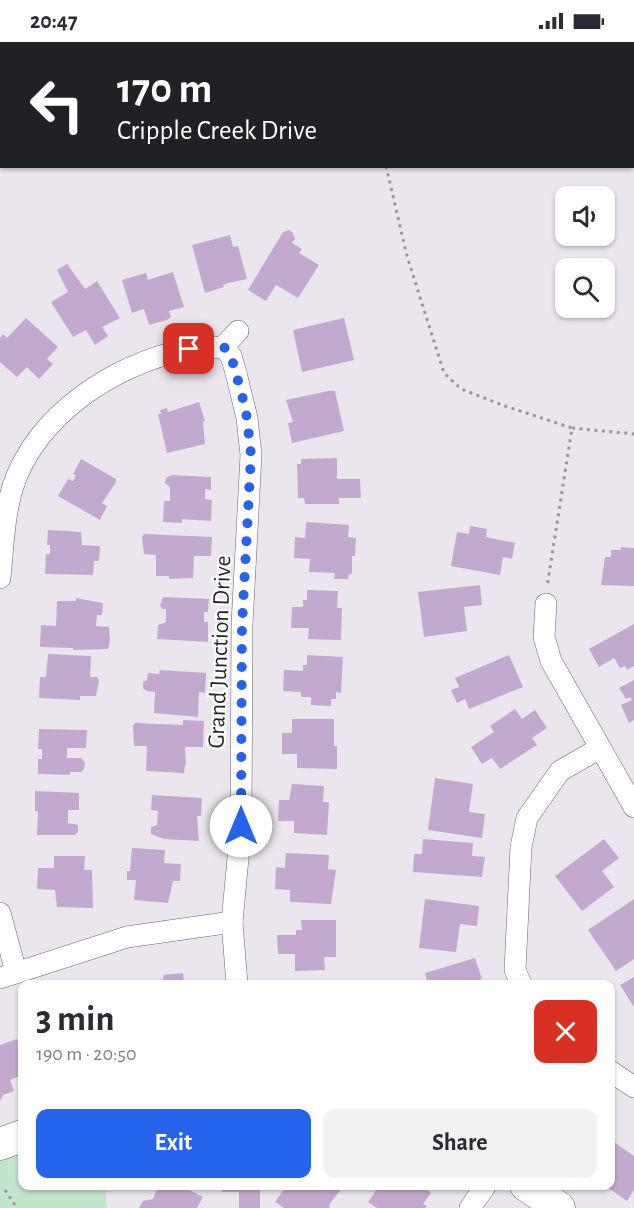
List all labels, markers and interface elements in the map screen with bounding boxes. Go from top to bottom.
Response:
text: 20:47 [30,10,77,32]
icon: left [18,66,96,144]
text: 170 m [117,68,212,110]
text: Cripple Creek Drive [117,117,317,144]
map controls [555,186,615,318]
button: sound [555,186,615,246]
button: search [555,258,615,318]
pin [163,323,214,374]
icon: arrive [172,332,205,365]
street label: Grand Junction Drive [205,555,235,749]
position arrow [209,794,273,858]
button: close [534,1000,597,1063]
text: 3 min [36,1001,114,1037]
text: 190 m · 20:50 [36,1044,136,1064]
button: Exit [36,1109,311,1178]
button: Share [323,1109,597,1178]

